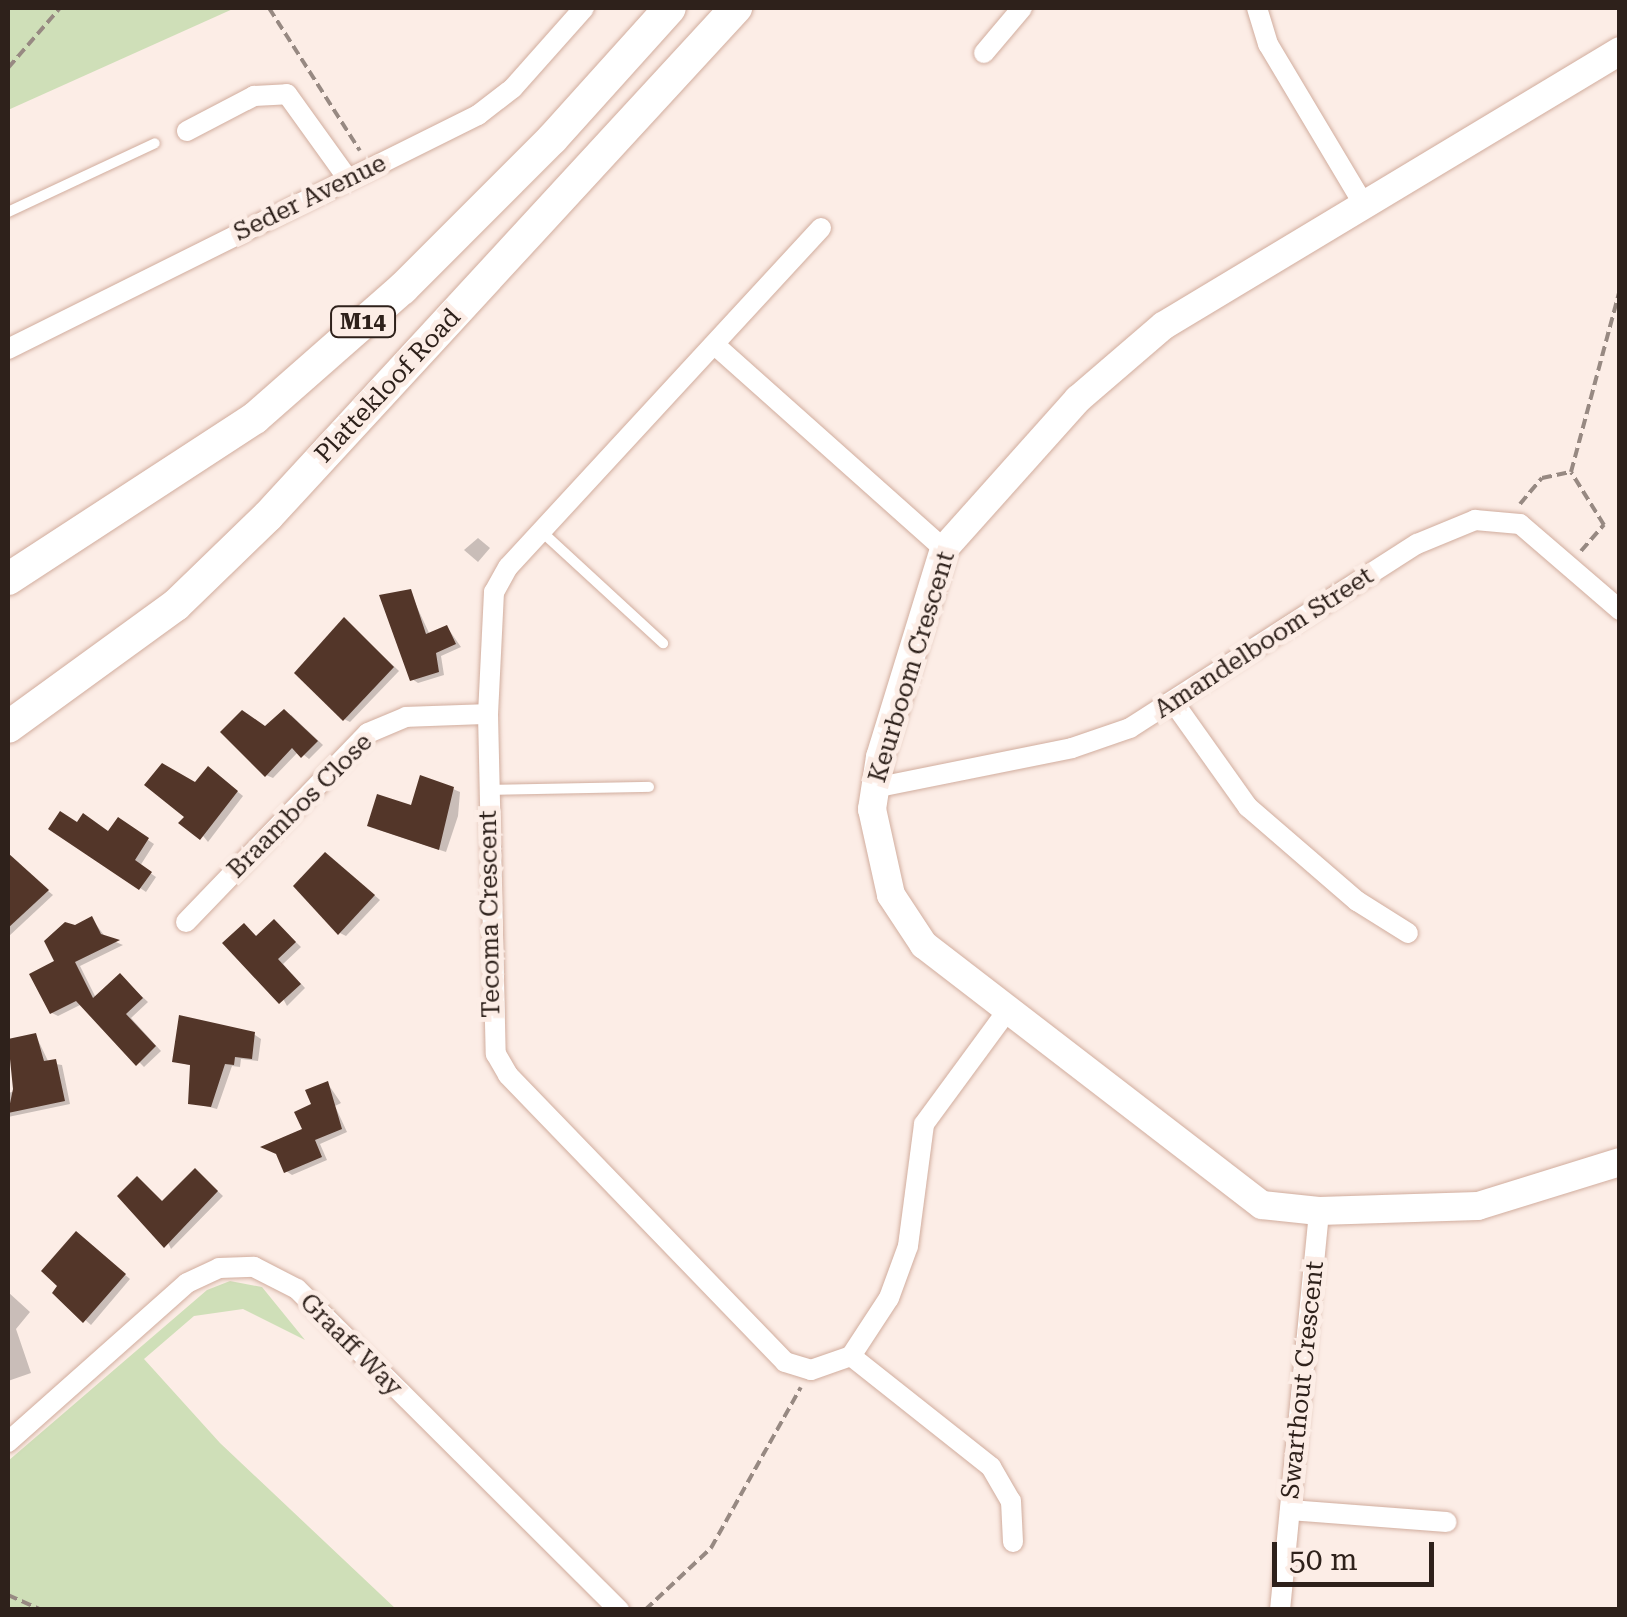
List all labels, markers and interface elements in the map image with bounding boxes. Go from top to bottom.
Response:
street label: Seder Avenue [229,148,391,248]
street label: Plattekloof Road [309,303,467,469]
road number: M14 [328,305,398,339]
street label: Keurboom Crescent [863,548,961,786]
street label: Amandelboom Street [1149,561,1379,725]
street label: Braambos Close [221,727,379,885]
street label: Tecoma Crescent [473,810,507,1018]
street label: Swarthout Crescent [1276,1260,1330,1500]
street label: Graaff Way [293,1287,409,1403]
scale bar [1277,1522,1440,1584]
text: 50 m [1289,1542,1358,1577]

